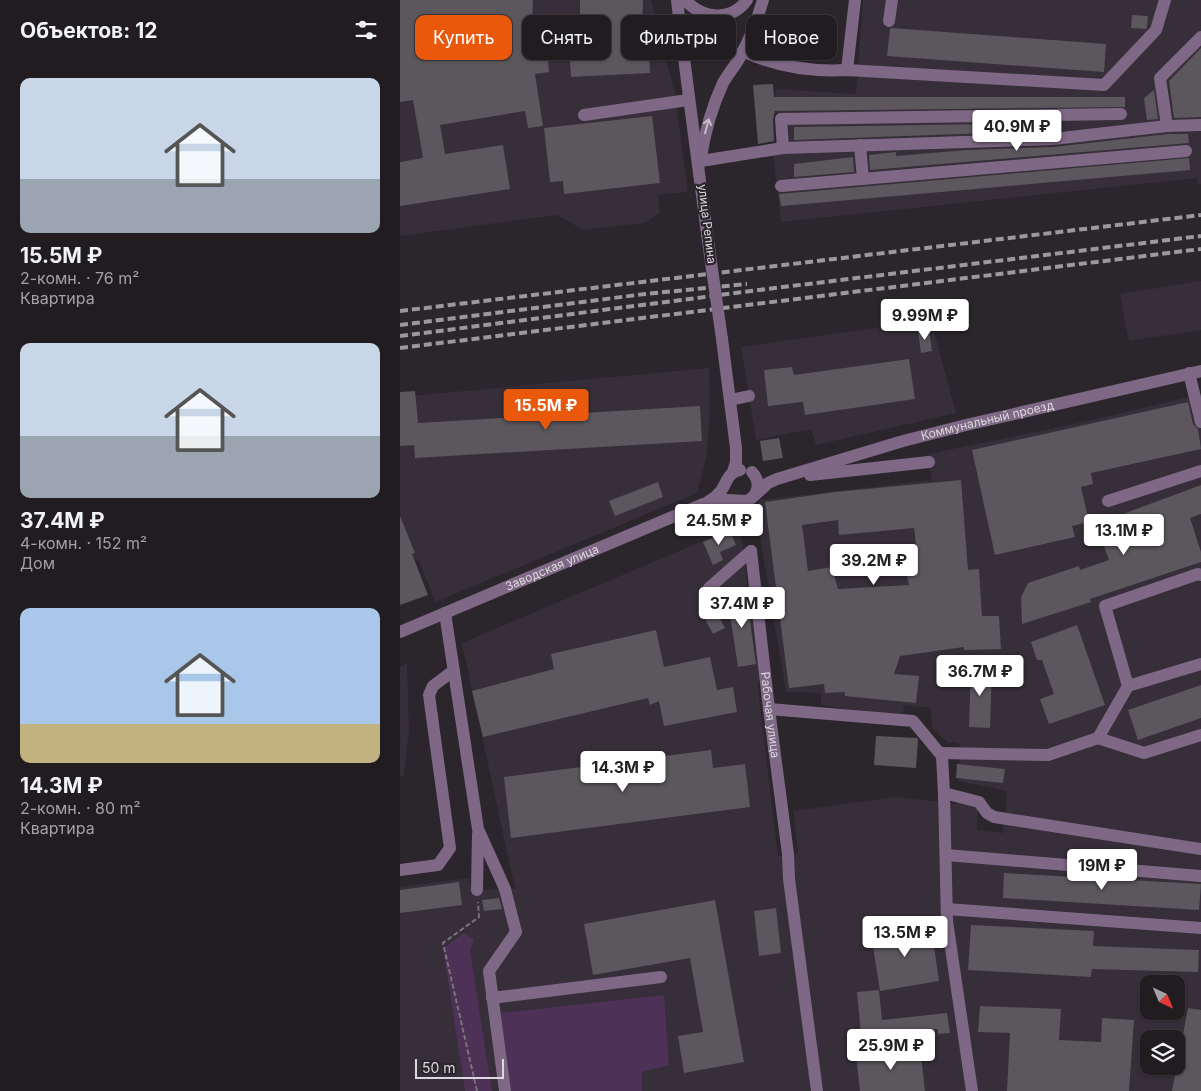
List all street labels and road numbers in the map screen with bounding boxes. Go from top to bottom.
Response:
street label: улица Репина [695,183,720,265]
street label: Коммунальный проезд [919,397,1056,443]
street label: Заводская улица [503,541,601,594]
street label: Рабочая улица [758,671,783,759]

